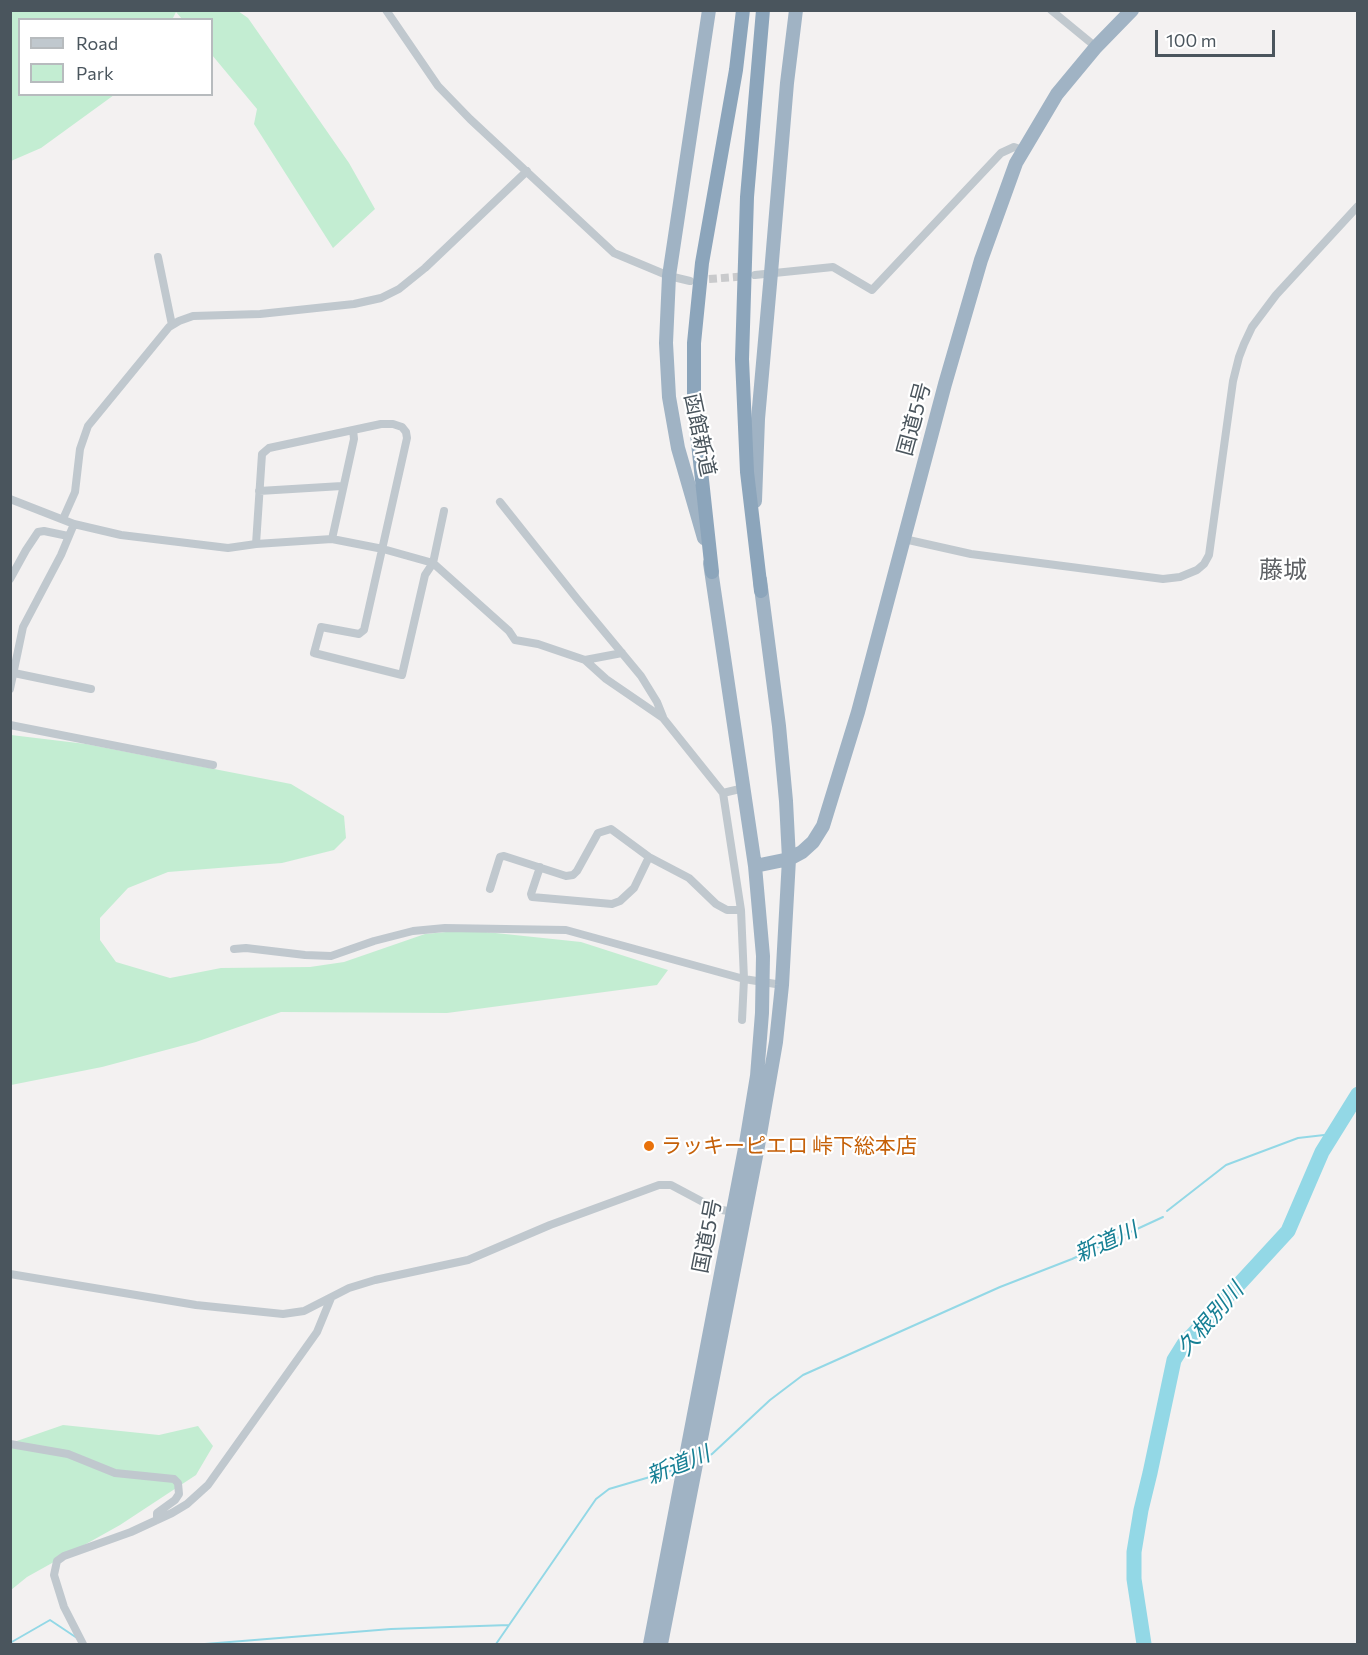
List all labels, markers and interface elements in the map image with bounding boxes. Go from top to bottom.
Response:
legend [18,18,213,96]
scale bar [1158,18,1278,56]
text: 100 m [1166,29,1216,51]
text: Road [76,32,118,54]
text: Park [76,62,114,84]
street label: 国道5号 [892,379,936,459]
street label: 函館新道 [679,391,721,479]
district label: 藤城 [1259,556,1307,584]
place label: ラッキーピエロ 峠下総本店 [661,1133,917,1159]
marker: ラッキーピエロ 峠下総本店 [642,1139,656,1153]
street label: 国道5号 [687,1197,727,1275]
water label: 新道川 [1070,1217,1142,1267]
water label: 久根別川 [1171,1277,1249,1361]
water label: 新道川 [642,1440,714,1490]

